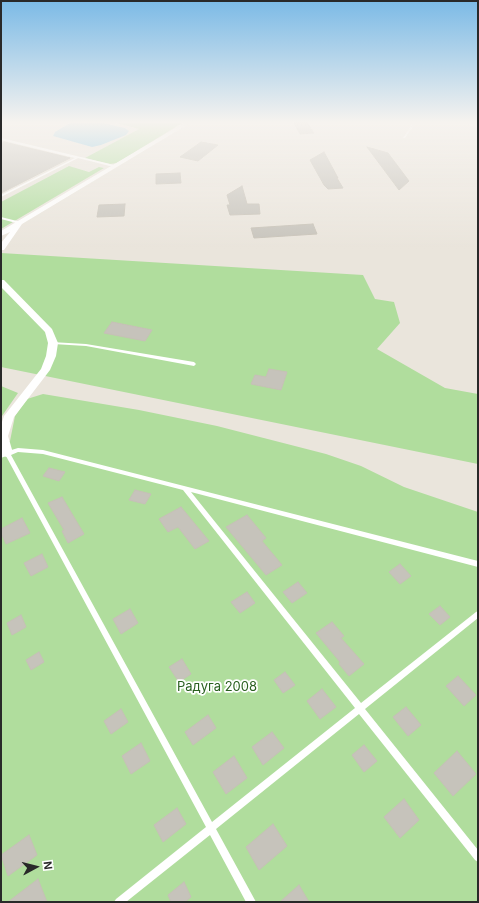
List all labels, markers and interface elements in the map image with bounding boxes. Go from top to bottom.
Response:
park label: Радуга 2008 [177,679,257,695]
north arrow [16,847,56,887]
text: N [40,861,55,871]

